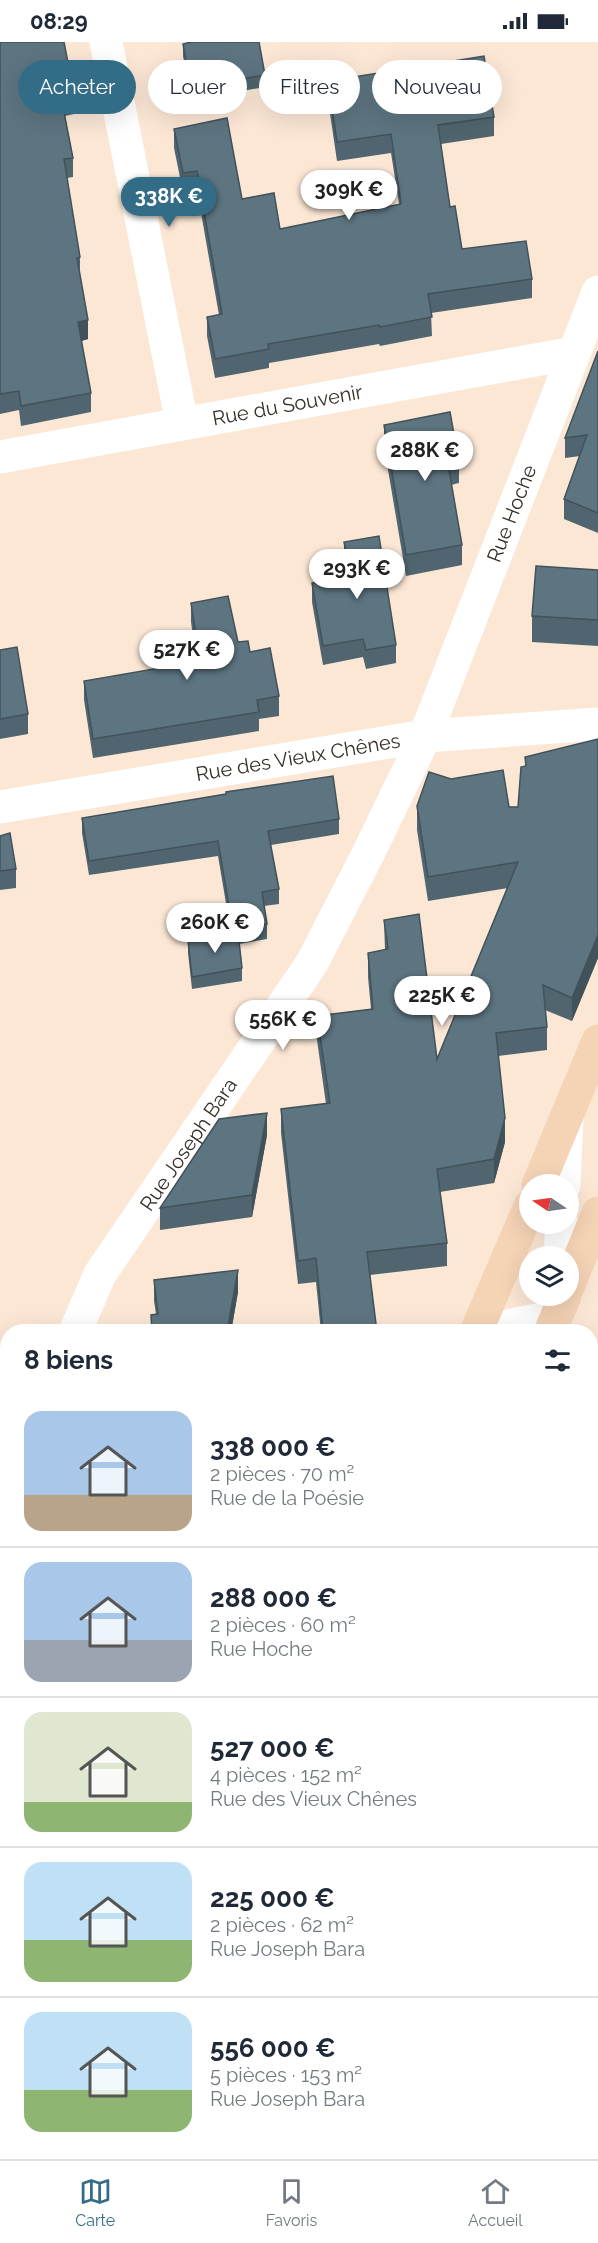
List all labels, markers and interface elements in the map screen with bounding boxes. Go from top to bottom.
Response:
text: 08:29 [30,8,88,34]
chip: Acheter [18,60,136,114]
chip: Louer [148,60,247,114]
chip: Filtres [259,60,360,114]
chip: Nouveau [372,60,502,114]
pin: 309K € [300,170,398,221]
pin: 338K € [120,177,218,228]
text: 309K € [314,177,384,201]
text: 338K € [135,184,203,208]
street label: Rue du Souvenir [210,380,364,430]
pin: 288K € [376,431,474,482]
text: 288K € [390,438,460,462]
street label: Rue Hoche [482,461,542,566]
pin: 293K € [308,549,406,600]
text: 293K € [323,556,391,580]
pin: 527K € [138,630,236,681]
text: 527K € [153,637,221,661]
street label: Rue des Vieux Chênes [194,728,402,786]
pin: 260K € [166,903,264,954]
text: 260K € [180,910,250,934]
pin: 225K € [393,976,491,1027]
text: 225K € [408,983,476,1007]
pin: 556K € [234,1000,332,1051]
text: 556K € [249,1007,317,1031]
street label: Rue Joseph Bara [135,1074,242,1215]
north arrow [519,1174,579,1234]
map controls [519,1174,579,1306]
button: layers [519,1246,579,1306]
icon: filters [541,1344,574,1377]
text: 8 biens [24,1345,113,1375]
text: 338 000 € [210,1432,336,1462]
icon: home [72,1435,144,1507]
text: 2 pièces · 70 m² [210,1462,354,1486]
text: Rue de la Poésie [210,1486,364,1510]
text: 288 000 € [210,1583,337,1613]
icon: home [72,1586,144,1658]
text: 2 pièces · 60 m² [210,1613,356,1637]
text: Rue Hoche [210,1637,313,1661]
text: 527 000 € [210,1733,335,1763]
icon: home [72,1736,144,1808]
text: 4 pièces · 152 m² [210,1763,362,1787]
text: Rue des Vieux Chênes [210,1787,417,1811]
text: 225 000 € [210,1883,335,1913]
icon: home [72,1886,144,1958]
text: 2 pièces · 62 m² [210,1913,354,1937]
text: Rue Joseph Bara [210,1937,365,1961]
text: 556 000 € [210,2033,336,2063]
icon: home [72,2036,144,2108]
text: 5 pièces · 153 m² [210,2063,362,2087]
text: Rue Joseph Bara [210,2087,365,2111]
tab: Carte [75,2175,115,2230]
tab: Favoris [266,2175,317,2230]
tab: Accueil [468,2175,523,2230]

